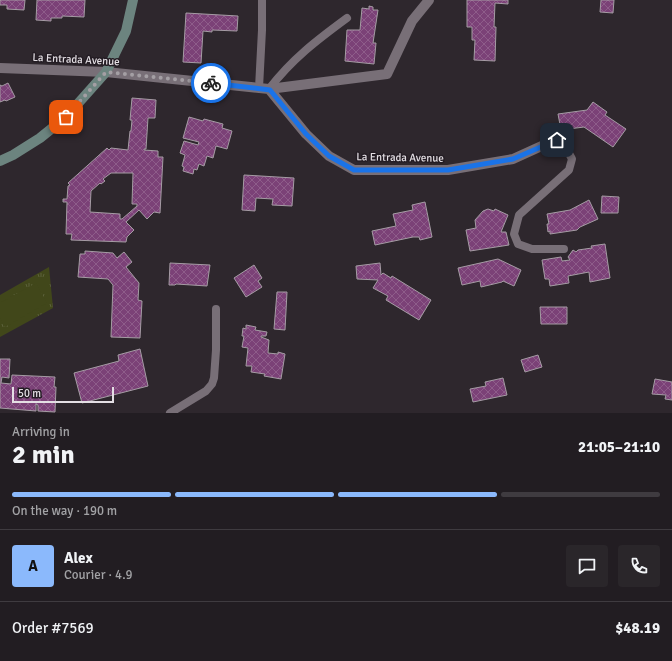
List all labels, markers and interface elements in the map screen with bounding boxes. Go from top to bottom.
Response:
street label: La Entrada Avenue [32,51,120,68]
courier [191,63,231,103]
icon: bike [200,72,222,94]
pin [49,100,83,134]
icon: bag [55,106,77,128]
pin [540,123,574,157]
icon: home [546,129,568,151]
street label: La Entrada Avenue [356,150,444,165]
scale bar [12,385,114,404]
text: 50 m [18,387,41,400]
text: Arriving in [12,424,70,440]
text: 21:05–21:10 [578,438,660,456]
text: 2 min [12,439,75,471]
text: On the way · 190 m [12,503,117,519]
button: chat [566,545,608,587]
button: phone [618,545,660,587]
text: Alex [64,549,93,567]
text: A [28,557,38,575]
text: Courier · 4.9 [64,567,133,583]
text: Order #7569 [12,619,94,637]
text: $48.19 [615,619,660,637]

